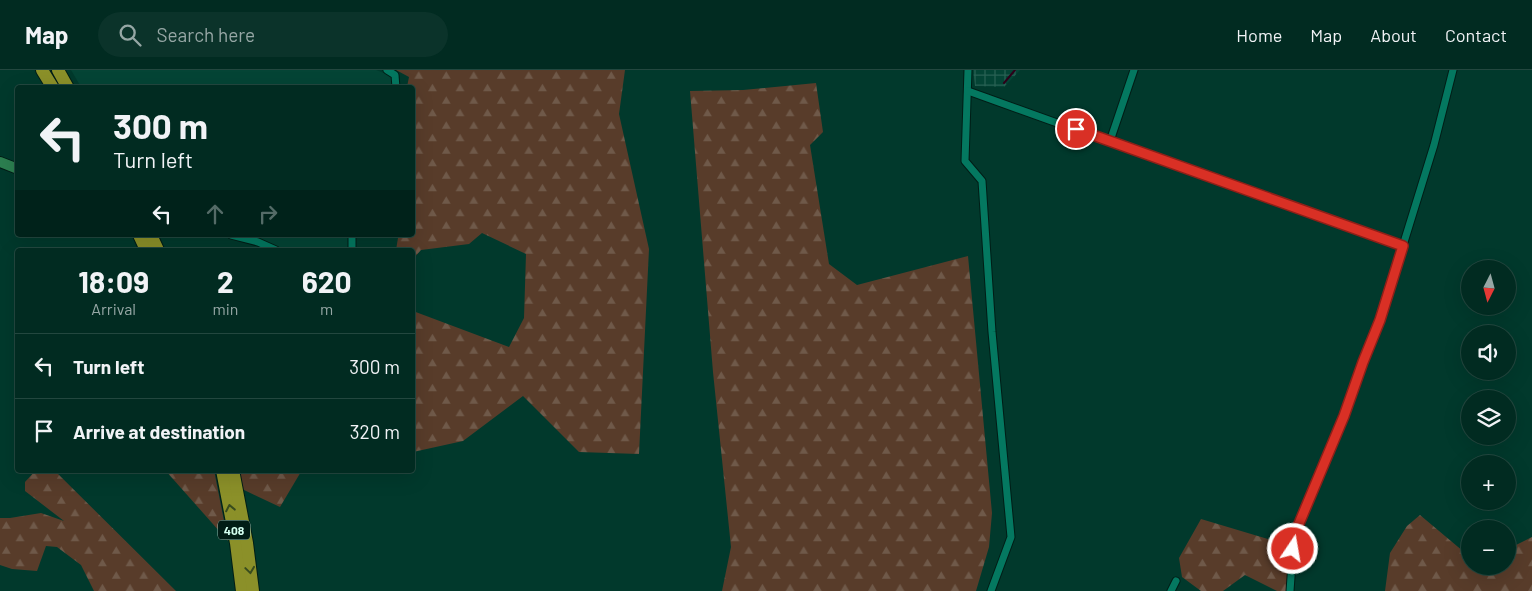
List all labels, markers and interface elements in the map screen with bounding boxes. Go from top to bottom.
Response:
search box [98,12,448,57]
text: Map [25,20,68,49]
icon: search [116,21,144,49]
text: Search here [156,23,255,46]
text: Home [1236,24,1282,46]
text: Map [1310,24,1342,46]
text: About [1370,24,1417,46]
text: Contact [1445,24,1507,46]
text: 300 m [113,104,208,146]
icon: left [30,105,95,170]
pin [1055,108,1097,150]
icon: arrive [1062,115,1090,143]
text: Turn left [113,146,193,172]
icon: left [148,200,176,228]
icon: ahead [201,200,229,228]
icon: right [254,200,282,228]
north arrow [1461,260,1516,315]
map controls [1461,260,1516,575]
text: 18:09 [78,263,149,299]
text: 2 [217,263,234,299]
text: 620 [302,263,352,299]
text: Arrival [91,299,136,318]
text: min [212,299,238,318]
text: m [320,299,333,318]
button: sound [1461,325,1516,380]
icon: left [30,352,58,380]
text: Turn left [73,355,144,378]
text: 300 m [349,355,400,378]
button: layers [1461,390,1516,445]
icon: arrive [30,417,58,445]
text: Arrive at destination [73,420,245,443]
text: 320 m [350,420,400,443]
button: + [1461,455,1516,510]
one-way arrow [225,504,236,513]
road number: 408 [218,520,250,540]
button: − [1461,520,1516,575]
position arrow [1266,522,1318,574]
one-way arrow [245,565,255,574]

